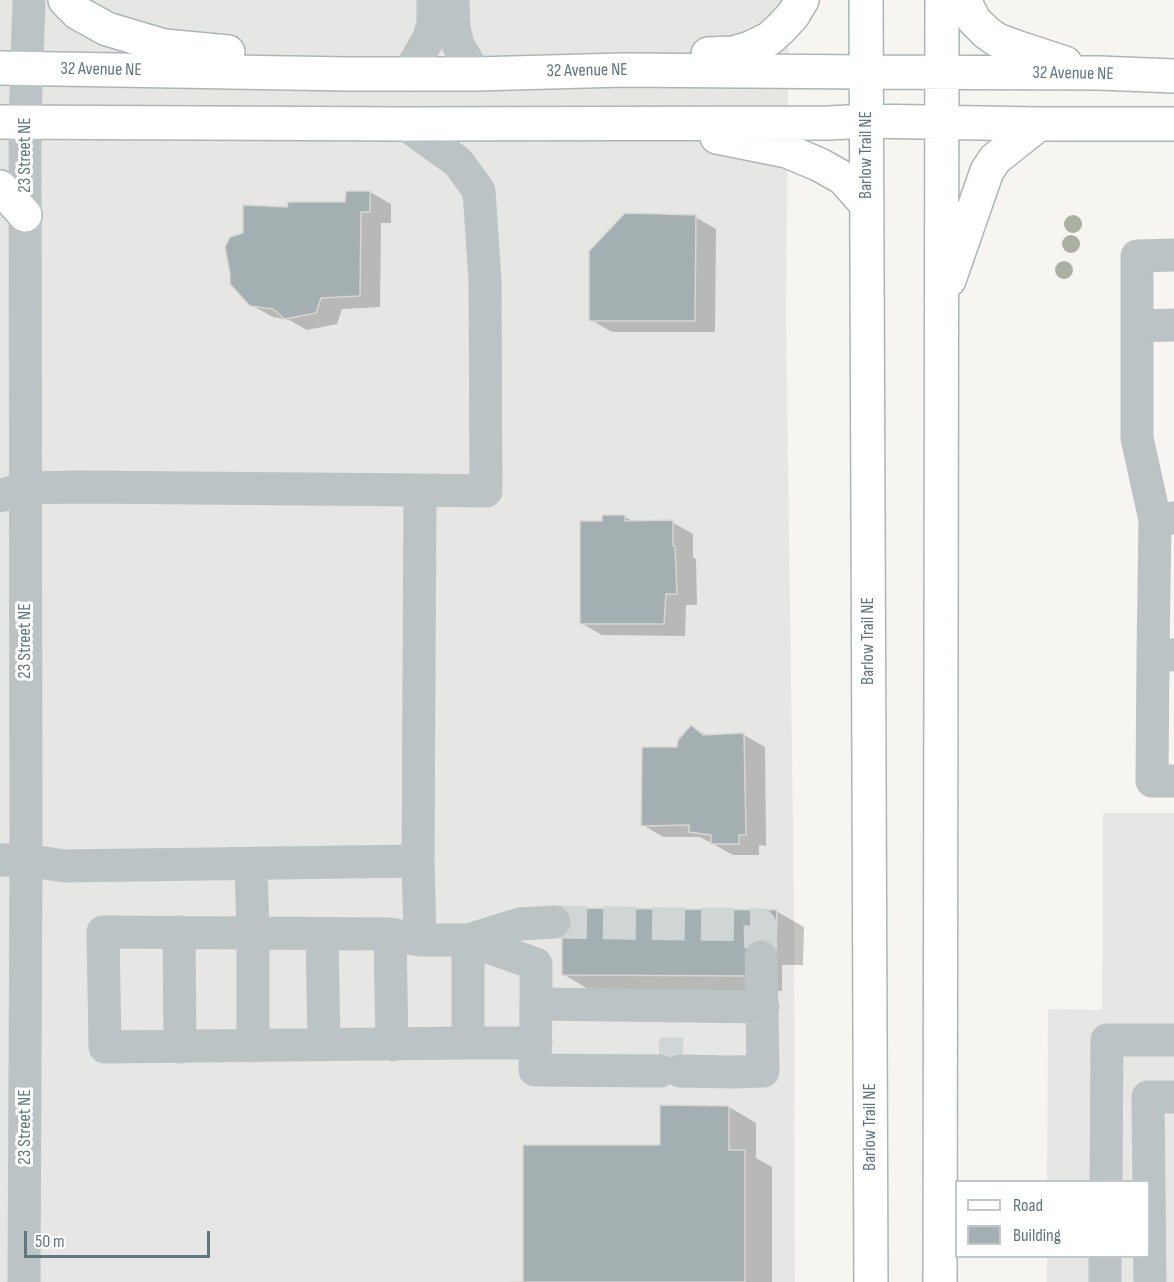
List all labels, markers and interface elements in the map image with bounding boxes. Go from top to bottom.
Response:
street label: 32 Avenue NE [60,58,142,82]
street label: 32 Avenue NE [546,59,628,83]
street label: 32 Avenue NE [1032,62,1114,86]
street label: Barlow Trail NE [855,111,877,199]
street label: 23 Street NE [14,117,36,193]
street label: Barlow Trail NE [857,597,879,685]
street label: 23 Street NE [14,603,36,679]
street label: Barlow Trail NE [859,1083,881,1171]
street label: 23 Street NE [14,1089,36,1165]
legend [955,1180,1150,1258]
text: Road [1013,1195,1043,1216]
scale bar [27,1219,213,1257]
text: Building [1013,1225,1061,1246]
text: 50 m [35,1231,65,1252]

